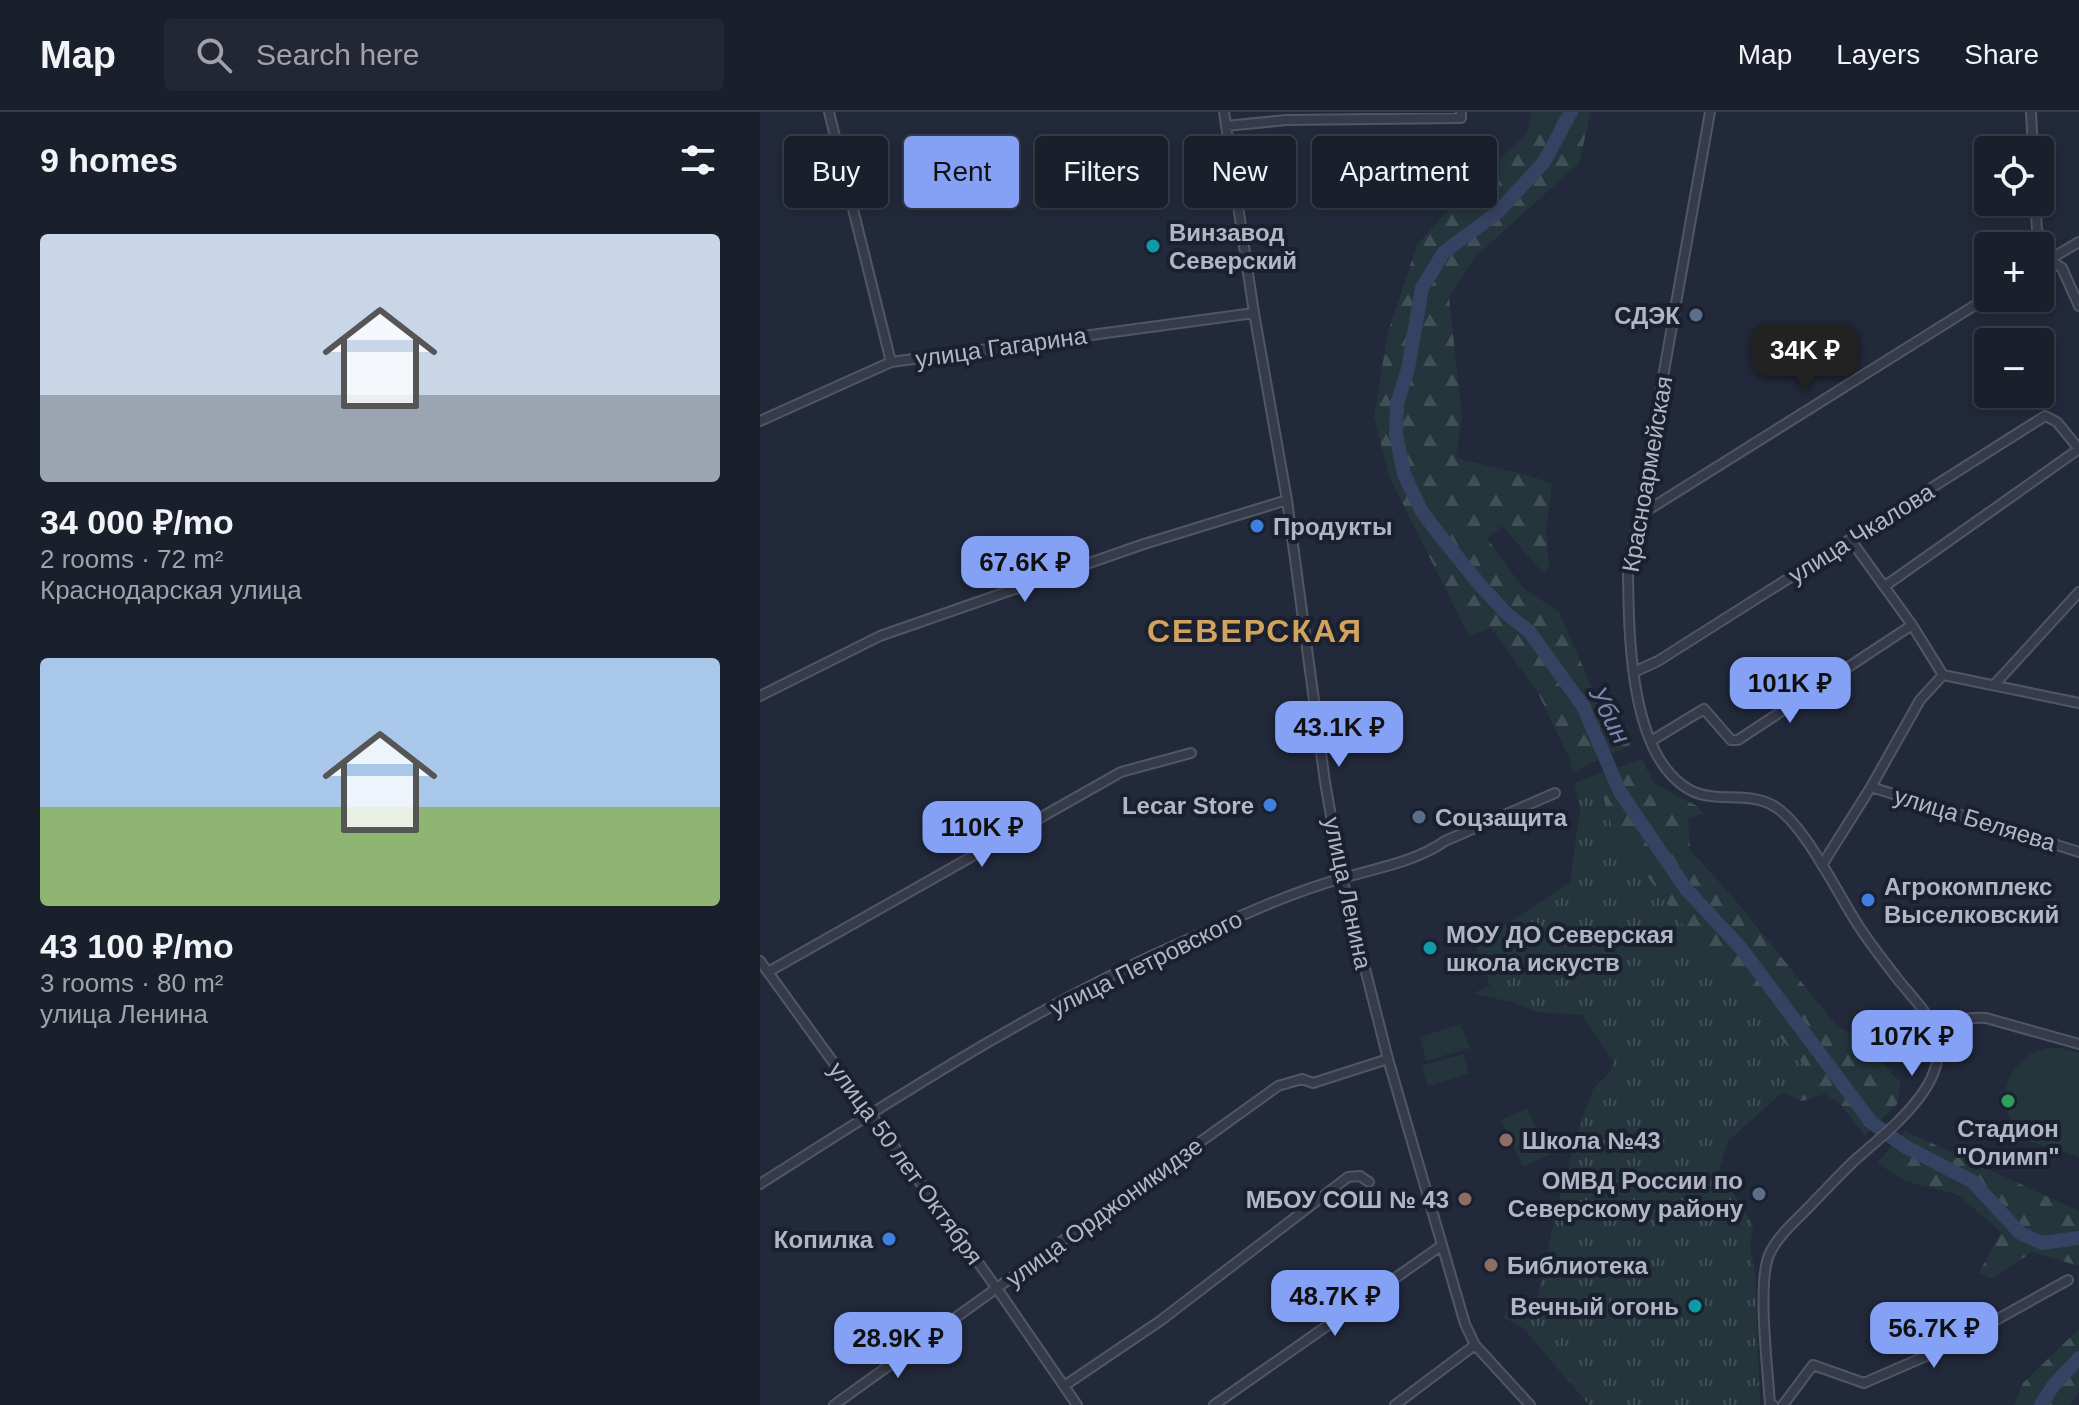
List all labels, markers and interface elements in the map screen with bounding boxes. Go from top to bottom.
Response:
search box [164,19,724,91]
icon: search [192,33,236,77]
text: Map [40,34,116,76]
text: Search here [256,38,419,71]
text: Map [1738,39,1792,70]
text: Layers [1836,39,1920,70]
text: Share [1964,39,2039,70]
chip: Buy [784,136,888,208]
chip: Rent [904,136,1019,208]
chip: Filters [1035,136,1168,208]
chip: New [1184,136,1296,208]
chip: Apartment [1312,136,1497,208]
map controls [1974,136,2054,408]
button: locate [1974,136,2054,216]
icon: filters [676,138,720,182]
text: 9 homes [40,141,178,179]
place label: Винзавод Северский [1169,219,1297,274]
button: + [1974,232,2054,312]
marker: Винзавод Северский [1144,237,1162,255]
icon: home [308,286,452,430]
place label: СДЭК [1614,302,1680,329]
marker: СДЭК [1687,306,1705,324]
street label: улица Гагарина [914,322,1089,372]
pin: 34K ₽ [1749,324,1861,392]
button: − [1974,328,2054,408]
text: 34K ₽ [1770,335,1840,365]
street label: Красноармейская [1616,374,1678,574]
street label: улица Чкалова [1783,477,1939,589]
text: 34 000 ₽/mo [40,503,234,541]
place label: Продукты [1273,513,1392,540]
marker: Продукты [1248,517,1266,535]
pin: 67.6K ₽ [951,536,1099,604]
text: 2 rooms · 72 m² [40,544,224,574]
text: 67.6K ₽ [979,547,1071,577]
text: Краснодарская улица [40,575,302,605]
district label: СЕВЕРСКАЯ [1147,613,1363,649]
pin: 101K ₽ [1725,657,1855,725]
text: 101K ₽ [1748,668,1832,698]
water label: Убин [1583,681,1637,749]
pin: 43.1K ₽ [1265,701,1413,769]
icon: home [308,710,452,854]
text: 43.1K ₽ [1293,712,1385,742]
street label: улица Беляева [1891,782,2059,857]
place label: Lecar Store [1122,792,1254,819]
marker: Lecar Store [1261,796,1279,814]
pin: 110K ₽ [917,801,1047,869]
place label: Соцзащита [1435,804,1568,831]
marker: Соцзащита [1410,808,1428,826]
text: 110K ₽ [940,812,1024,842]
street label: улица Ленина [1319,814,1377,972]
place label: Агрокомплекс Выселковский [1884,873,2059,928]
marker: Агрокомплекс Выселковский [1859,891,1877,909]
street label: улица Петровского [1046,905,1246,1021]
place label: МОУ ДО Северская школа искуств [1446,921,1674,976]
text: 43 100 ₽/mo [40,927,234,965]
marker: МОУ ДО Северская школа искуств [1421,939,1439,957]
text: 3 rooms · 80 m² [40,968,224,998]
text: улица Ленина [40,999,208,1029]
pin: 107K ₽ [1847,1010,1977,1078]
text: 107K ₽ [1870,1021,1954,1051]
street label: улица 50 лет Октября [824,1057,988,1269]
marker: Стадион "Олимп" [1999,1092,2017,1110]
place label: Стадион "Олимп" [1956,1115,2060,1170]
place label: Школа №43 [1522,1127,1661,1154]
marker: Школа №43 [1497,1131,1515,1149]
street label: улица Орджоникидзе [1001,1132,1207,1292]
place label: ОМВД России по Северскому району [1508,1167,1744,1222]
marker: ОМВД России по Северскому району [1750,1185,1768,1203]
place label: МБОУ СОШ № 43 [1246,1186,1449,1213]
marker: МБОУ СОШ № 43 [1456,1190,1474,1208]
place label: Копилка [774,1226,874,1253]
marker: Копилка [880,1230,898,1248]
place label: Библиотека [1507,1252,1648,1279]
marker: Библиотека [1482,1256,1500,1274]
pin: 48.7K ₽ [1261,1270,1409,1338]
text: 48.7K ₽ [1289,1281,1381,1311]
place label: Вечный огонь [1510,1293,1679,1320]
marker: Вечный огонь [1686,1297,1704,1315]
pin: 56.7K ₽ [1860,1302,2008,1370]
pin: 28.9K ₽ [824,1312,972,1380]
text: 56.7K ₽ [1888,1313,1980,1343]
text: 28.9K ₽ [852,1323,944,1353]

